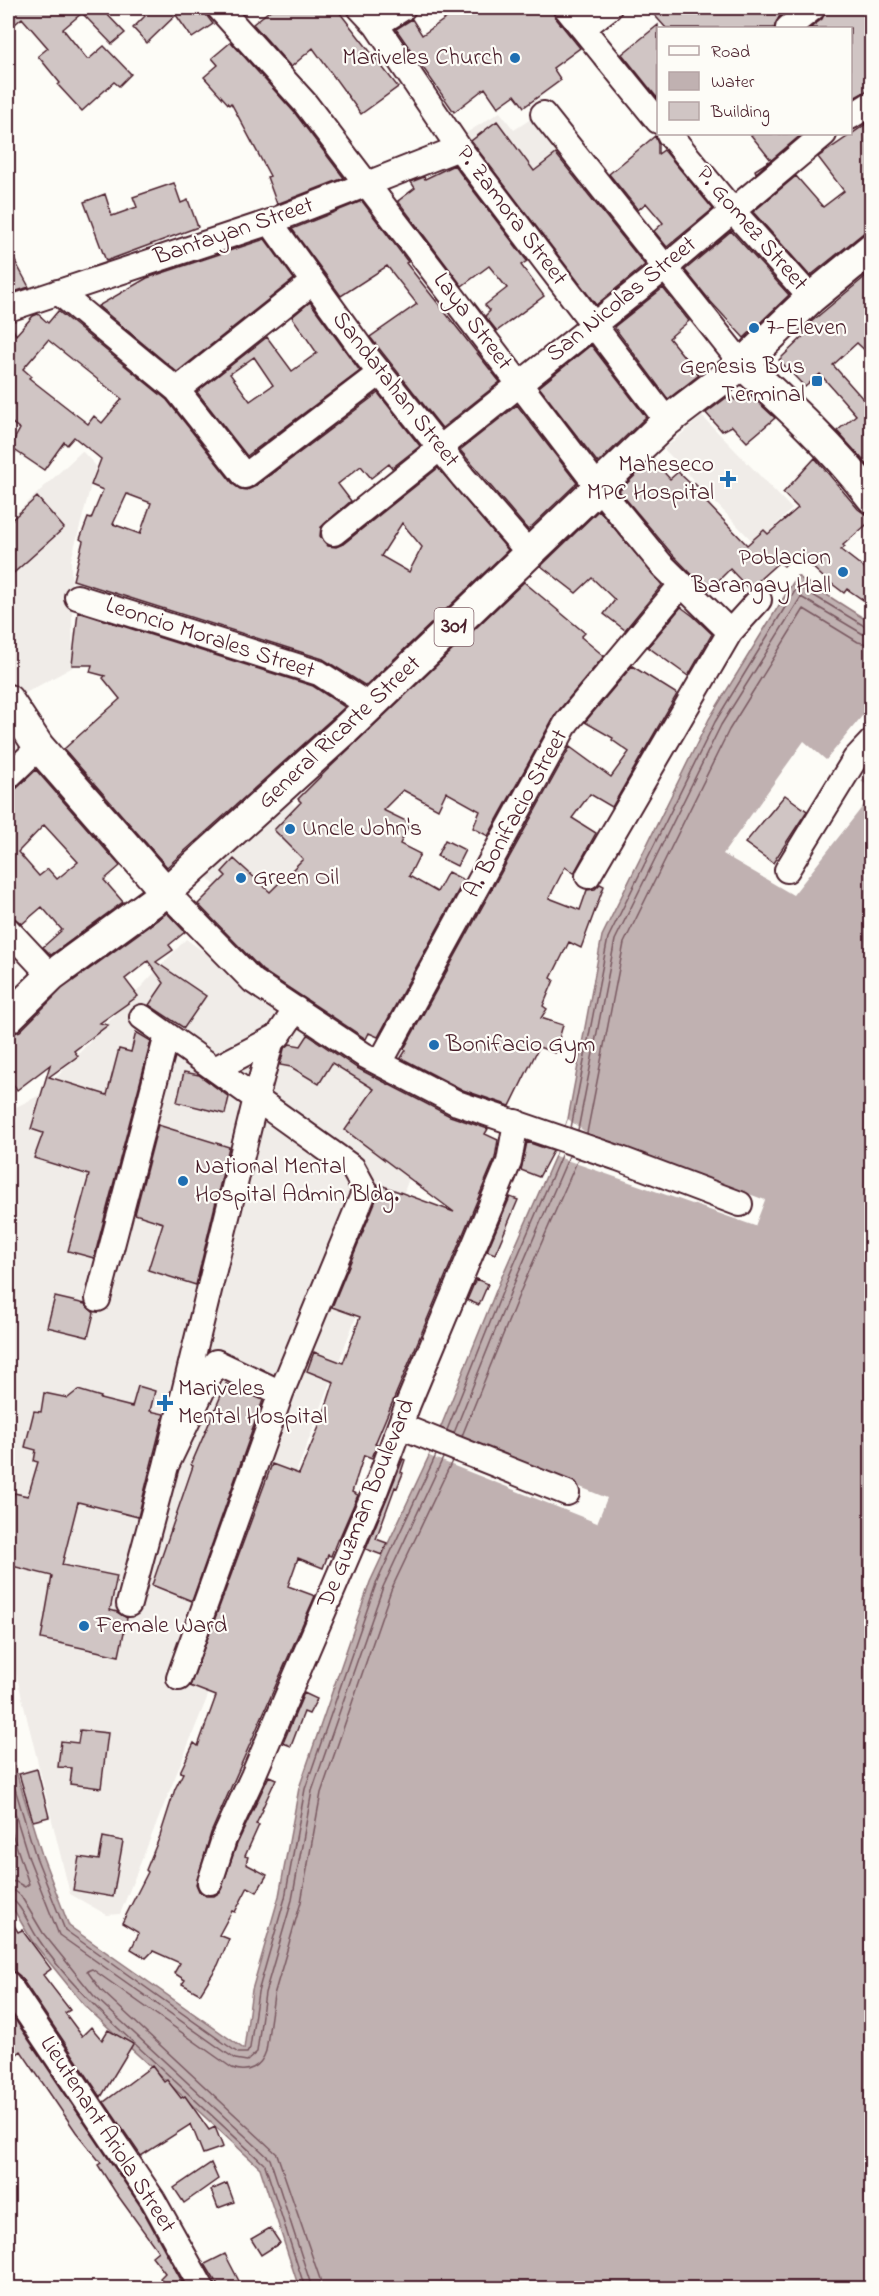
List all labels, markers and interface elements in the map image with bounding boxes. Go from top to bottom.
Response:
legend [657,27,852,135]
text: Road [711,40,750,66]
place label: Mariveles Church [342,41,503,76]
marker: Mariveles Church [508,51,522,65]
text: Water [711,70,755,96]
text: Building [710,100,770,127]
street label: P. Zamora Street [446,138,576,294]
street label: P. Gomez Street [686,158,816,300]
street label: Bantayan Street [149,188,319,277]
street label: San Nicolas Street [539,228,705,372]
street label: Laya Street [423,266,520,379]
street label: Sandatahan Street [323,304,467,476]
place label: 7-Eleven [766,311,847,346]
marker: 7-Eleven [747,321,761,335]
place label: Genesis Bus Terminal [680,350,805,413]
marker: Genesis Bus Terminal [810,374,824,388]
place label: Maheseco MPC Hospital [587,448,714,511]
marker: Maheseco MPC Hospital [719,470,737,488]
place label: Poblacion Barangay Hall [691,541,831,605]
marker: Poblacion Barangay Hall [836,565,850,579]
street label: Leoncio Morales Street [101,589,319,689]
road number: 301 [434,608,474,646]
street label: General Ricarte Street [250,648,430,818]
street label: A. Bonifacio Street [456,723,578,905]
place label: Uncle John's [302,812,422,847]
marker: Uncle John's [283,822,297,836]
place label: Green Oil [253,861,339,896]
marker: Green Oil [234,871,248,885]
place label: Bonifacio Gym [445,1028,595,1064]
marker: Bonifacio Gym [427,1038,441,1052]
place label: National Mental Hospital Admin Bldg. [195,1150,399,1213]
marker: National Mental Hospital Admin Bldg. [176,1174,190,1188]
place label: Mariveles Mental Hospital [178,1372,327,1435]
marker: Mariveles Mental Hospital [156,1394,174,1412]
street label: De Guzman Boulevard [309,1394,425,1615]
place label: Female Ward [95,1609,228,1644]
marker: Female Ward [77,1619,91,1633]
street label: Lieutenant Ariola Street [30,2029,184,2241]

